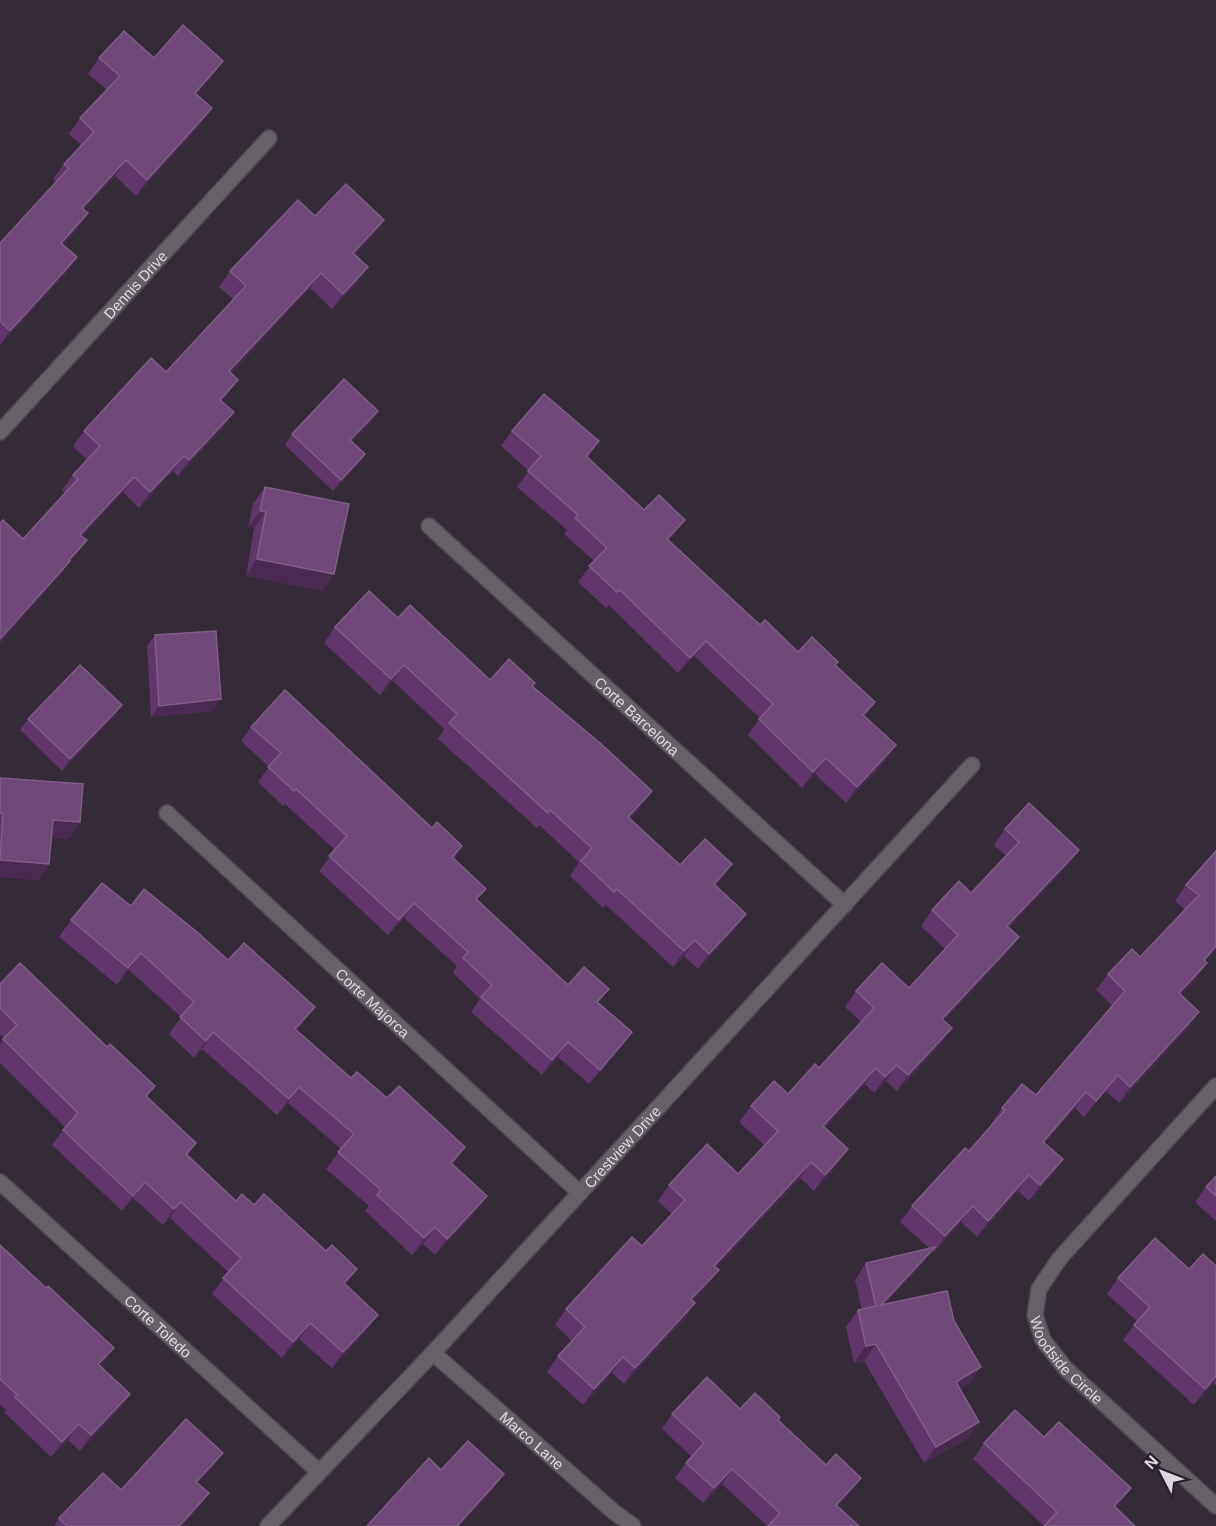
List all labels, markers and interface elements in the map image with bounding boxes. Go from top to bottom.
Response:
street label: Dennis Drive [100,247,170,322]
street label: Corte Barcelona [592,673,684,759]
street label: Corte Majorca [333,964,414,1041]
street label: Crestview Drive [580,1102,664,1191]
street label: Corte Toledo [121,1291,195,1361]
street label: Woodside Circle [1027,1314,1107,1407]
street label: Marco Lane [497,1408,568,1473]
north arrow [1132,1442,1192,1502]
text: N [1141,1452,1161,1472]

